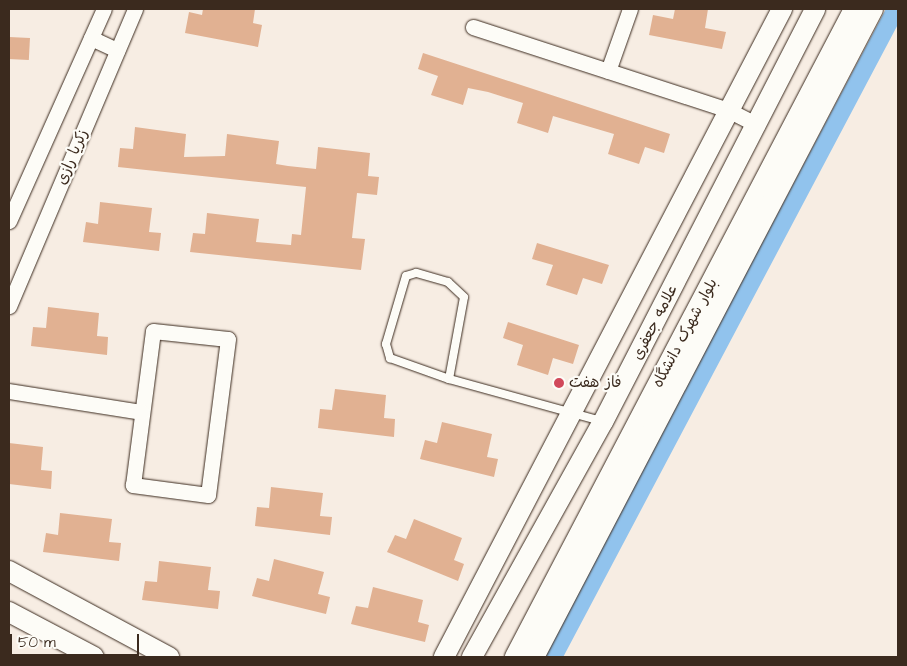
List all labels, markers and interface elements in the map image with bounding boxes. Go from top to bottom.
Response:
street label: زکریا رازی [52,127,92,187]
street label: بلوار شهرک دانشگاه [649,275,721,391]
street label: علامه جعفری [628,281,682,363]
place label: فاز هفت [569,374,621,392]
marker: فاز هفت [553,377,565,389]
scale bar [12,624,141,656]
text: 50 m [18,632,56,653]

